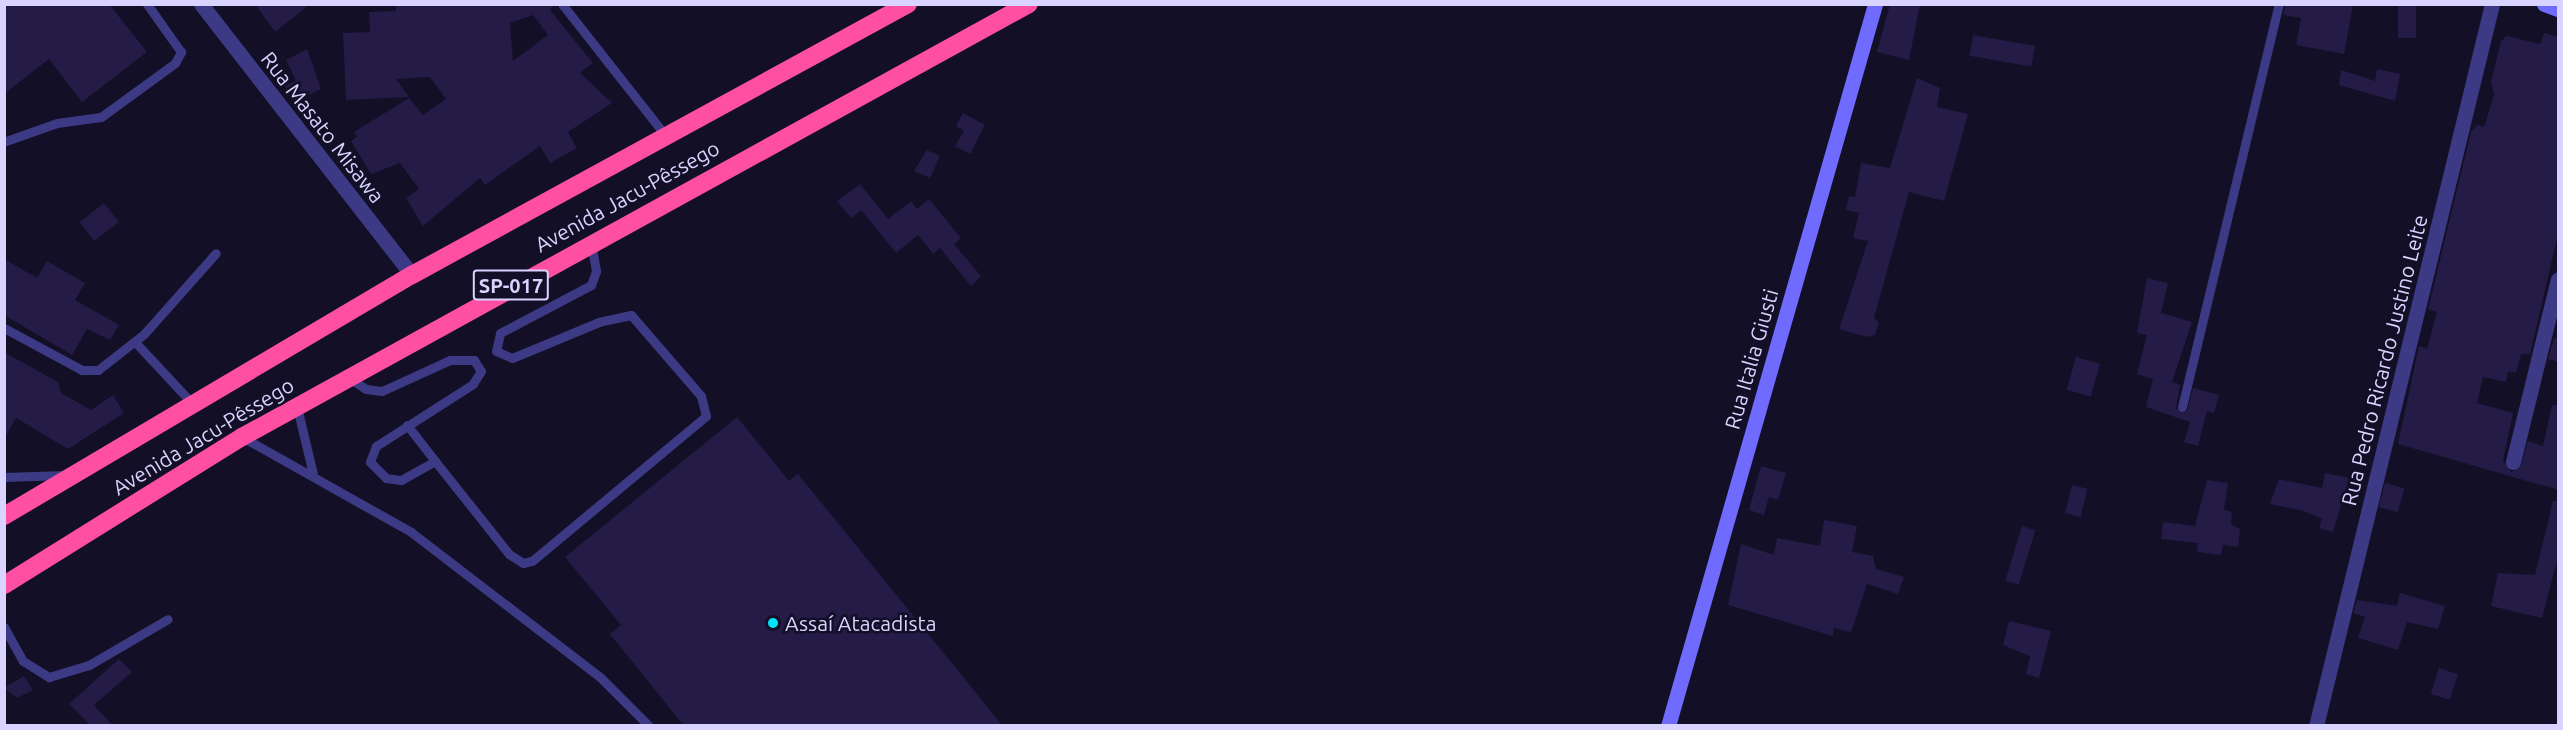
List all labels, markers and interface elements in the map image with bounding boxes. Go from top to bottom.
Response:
street label: Rua Masato Misawa [256,46,390,208]
street label: Avenida Jacu-Pêssego [530,135,724,257]
street label: Rua Pedro Ricardo Justino Leite [2336,212,2432,508]
road number: SP-017 [472,268,550,302]
street label: Rua Italia Giusti [1719,286,1783,432]
street label: Avenida Jacu-Pêssego [108,372,298,500]
place label: Assaí Atacadista [785,610,937,636]
marker: Assaí Atacadista [766,616,780,630]

